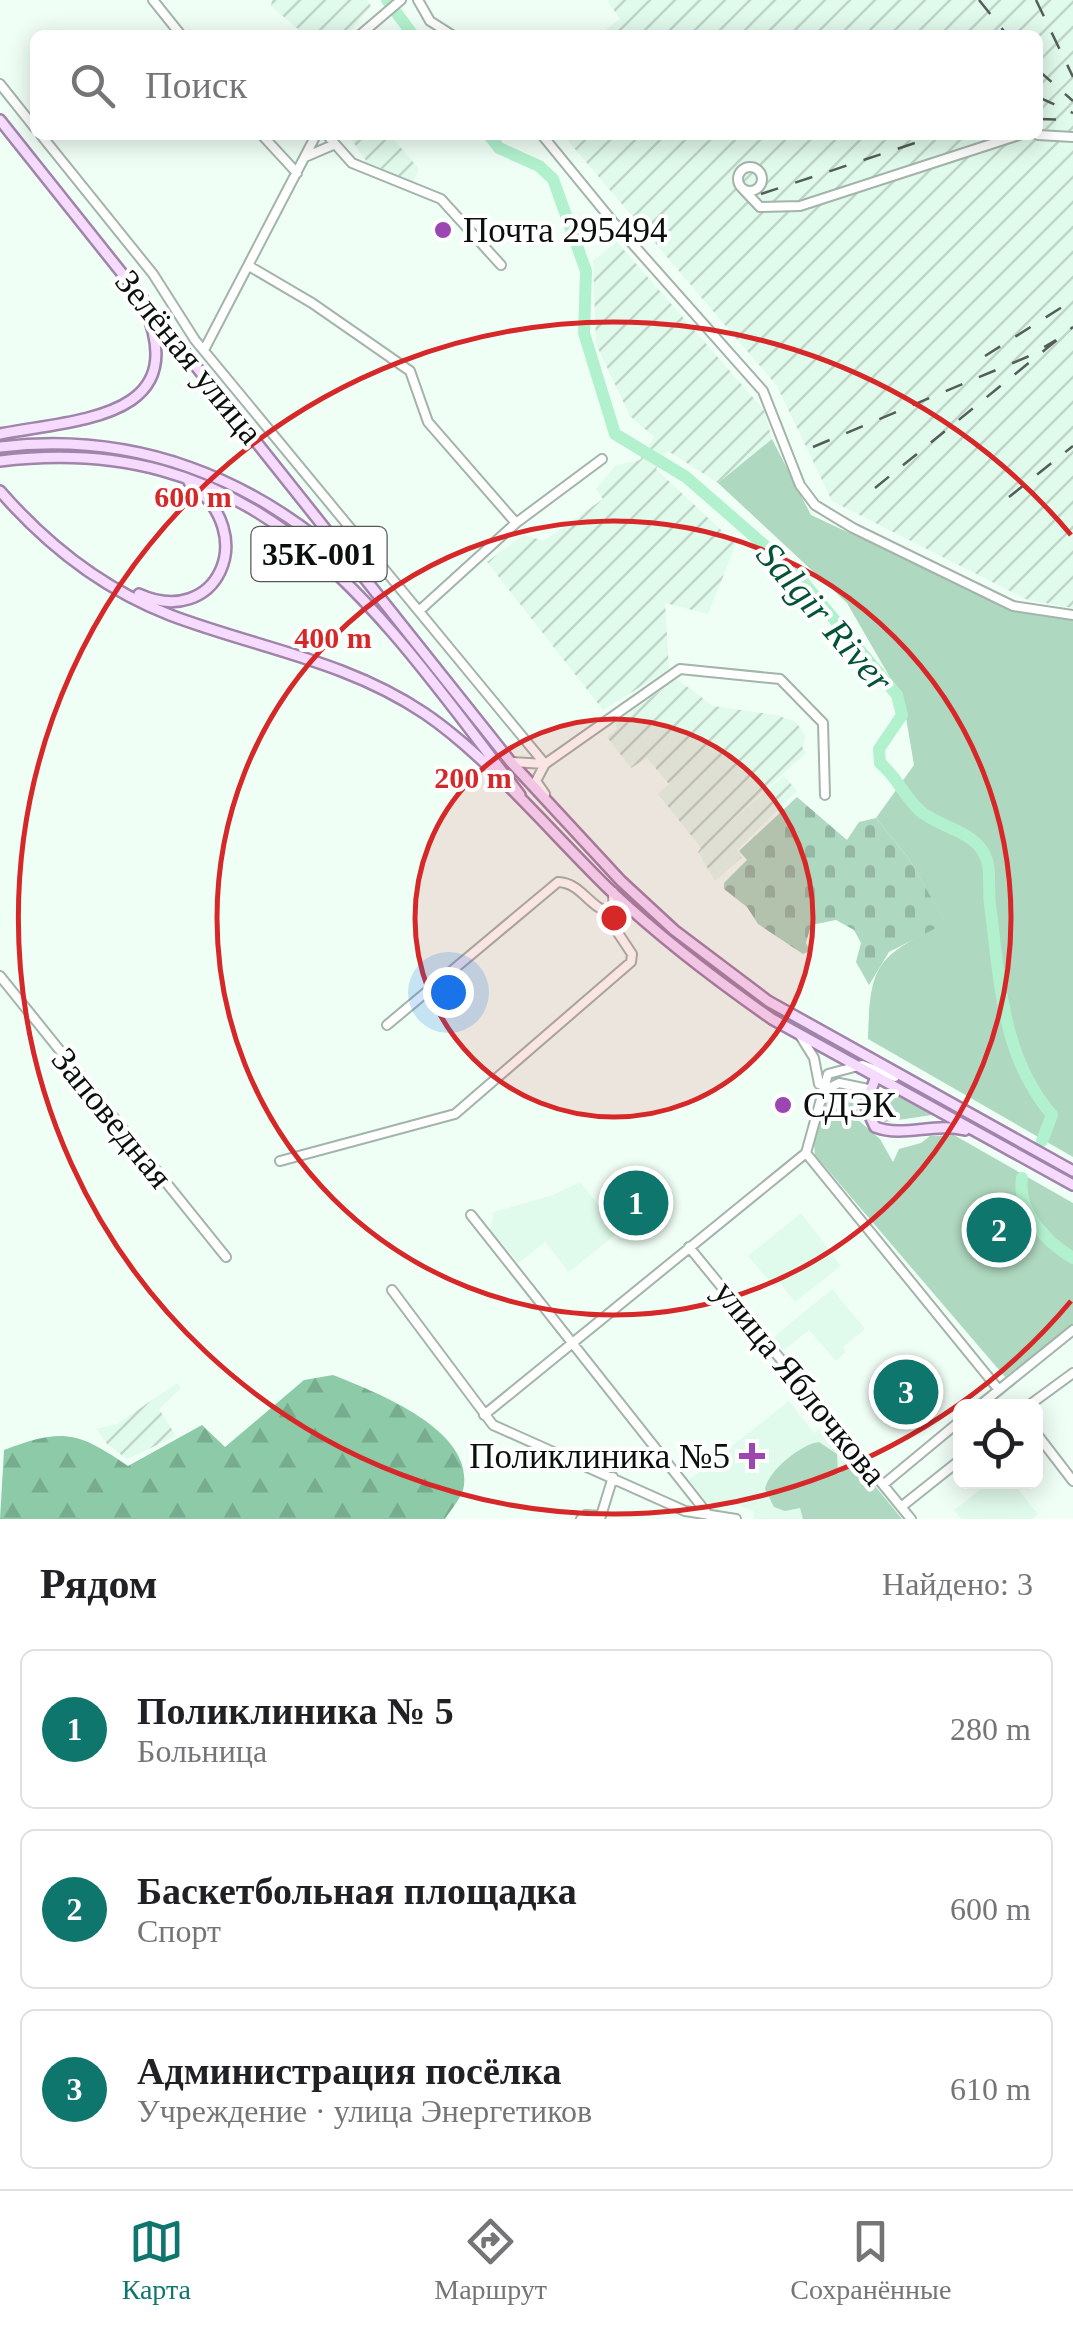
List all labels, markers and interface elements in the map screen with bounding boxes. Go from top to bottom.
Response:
search box [30,30,1043,140]
icon: search [65,58,120,113]
text: Поиск [145,64,247,106]
place label: Почта 295494 [463,211,667,250]
marker: Почта 295494 [432,219,454,241]
street label: Зелёная улица [107,263,271,452]
text: 600 m [154,480,232,513]
road number: 35К-001 [252,527,386,581]
water label: Salgir River [749,534,902,701]
text: 400 m [294,621,372,654]
text: 200 m [434,761,512,794]
centre of rings [596,900,632,936]
your location [423,967,474,1018]
street label: Заповедная [44,1040,180,1196]
place label: СДЭК [803,1086,896,1125]
marker: СДЭК [772,1094,794,1116]
pin: 1 [604,1166,668,1240]
pin: 2 [966,1192,1032,1268]
street label: улица Яблочкова [706,1273,895,1493]
pin: 3 [874,1354,938,1430]
map controls [953,1399,1043,1489]
button: locate [953,1399,1043,1489]
place label: Поликлиника №5 [469,1437,730,1476]
marker: Поликлиника №5 [739,1443,765,1469]
text: Рядом [40,1561,157,1607]
text: Найдено: 3 [882,1566,1033,1602]
text: Поликлиника № 5 [137,1690,454,1732]
text: 1 [67,1711,83,1747]
text: 280 m [950,1711,1031,1747]
text: Больница [137,1733,267,1769]
text: Баскетбольная площадка [137,1870,577,1912]
text: 2 [67,1891,83,1927]
text: 600 m [950,1891,1031,1927]
text: Спорт [137,1913,221,1949]
text: Администрация посёлка [137,2050,561,2092]
text: 3 [67,2071,83,2107]
text: 610 m [950,2071,1031,2107]
text: Учреждение · улица Энергетиков [137,2093,592,2129]
tab: Карта [122,2214,191,2306]
tab: Маршрут [434,2214,547,2306]
tab: Сохранённые [790,2214,951,2306]

